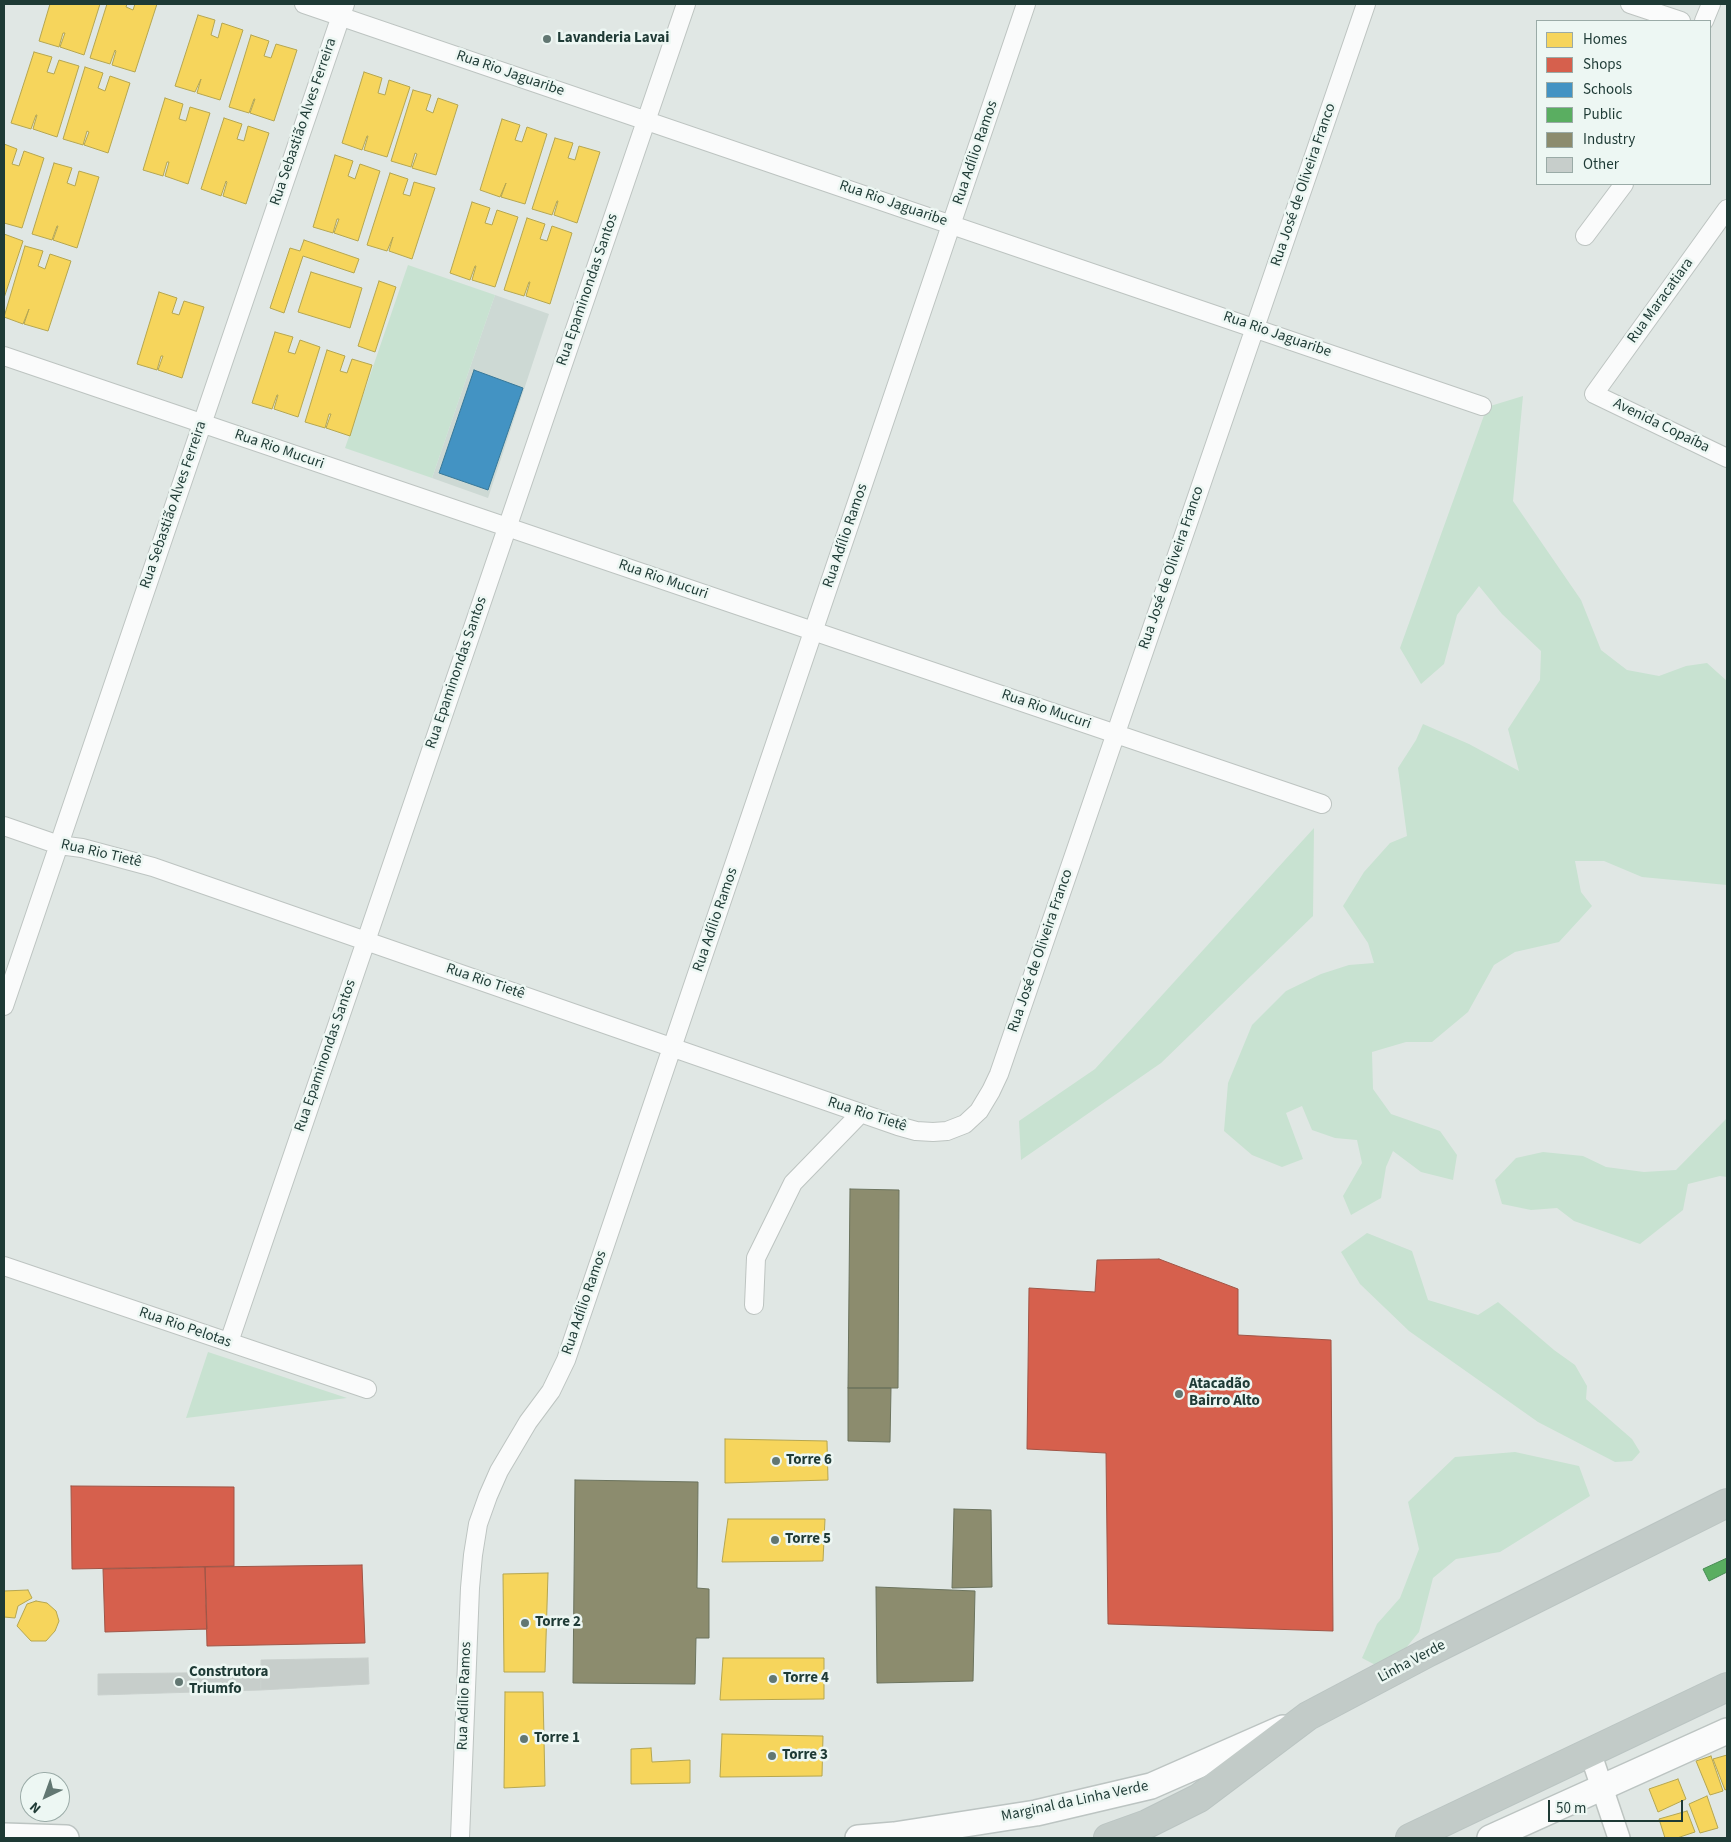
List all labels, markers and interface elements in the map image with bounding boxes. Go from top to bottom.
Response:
legend [1536,20,1711,185]
text: Homes [1583,29,1627,50]
place label: Lavanderia Lavai [557,30,669,48]
marker: Lavanderia Lavai [541,33,553,45]
street label: Rua Sebastião Alves Ferreira [267,36,341,208]
street label: Rua Rio Jaguaribe [454,47,566,101]
text: Shops [1583,54,1622,75]
text: Schools [1583,79,1632,100]
street label: Rua Adílio Ramos [950,99,1002,207]
street label: Rua José de Oliveira Franco [1268,101,1340,269]
text: Public [1583,104,1622,125]
text: Industry [1583,129,1635,150]
text: Other [1583,154,1619,175]
street label: Rua Rio Jaguaribe [837,177,949,231]
street label: Rua Epaminondas Santos [553,212,623,368]
street label: Rua Maracatiara [1624,255,1698,347]
street label: Rua Rio Jaguaribe [1221,308,1333,362]
street label: Avenida Copaíba [1610,395,1712,457]
street label: Rua Sebastião Alves Ferreira [137,419,211,591]
street label: Rua Rio Mucuri [232,426,326,474]
street label: Rua Adílio Ramos [820,482,872,590]
street label: Rua José de Oliveira Franco [1136,484,1208,652]
street label: Rua Rio Mucuri [616,556,710,604]
street label: Rua Epaminondas Santos [422,595,492,751]
street label: Rua Rio Mucuri [999,686,1093,734]
street label: Rua Rio Tietê [59,836,143,872]
street label: Rua Adílio Ramos [690,866,742,974]
street label: Rua José de Oliveira Franco [1005,867,1077,1035]
street label: Rua Rio Tietê [443,960,527,1004]
street label: Rua Epaminondas Santos [291,978,361,1134]
street label: Rua Rio Tietê [825,1094,909,1136]
street label: Rua Adílio Ramos [559,1249,611,1357]
street label: Rua Rio Pelotas [136,1304,234,1352]
place label: Atacadão Bairro Alto [1189,1376,1260,1411]
marker: Atacadão Bairro Alto [1173,1388,1185,1400]
place label: Torre 6 [786,1452,832,1470]
marker: Torre 6 [770,1455,782,1467]
place label: Torre 5 [785,1531,831,1549]
marker: Torre 5 [769,1534,781,1546]
place label: Torre 2 [535,1614,581,1632]
marker: Torre 2 [519,1617,531,1629]
street label: Linha Verde [1375,1637,1449,1687]
street label: Rua Adílio Ramos [454,1641,476,1751]
place label: Construtora Triumfo [189,1664,268,1699]
place label: Torre 4 [783,1670,829,1688]
marker: Torre 4 [767,1673,779,1685]
marker: Construtora Triumfo [173,1676,185,1688]
place label: Torre 1 [534,1730,580,1748]
marker: Torre 1 [518,1733,530,1745]
place label: Torre 3 [782,1747,828,1765]
marker: Torre 3 [766,1750,778,1762]
north arrow [20,1772,70,1822]
street label: Marginal da Linha Verde [1000,1778,1150,1826]
scale bar [1551,1790,1686,1822]
text: N [25,1797,46,1818]
text: 50 m [1556,1798,1586,1819]

